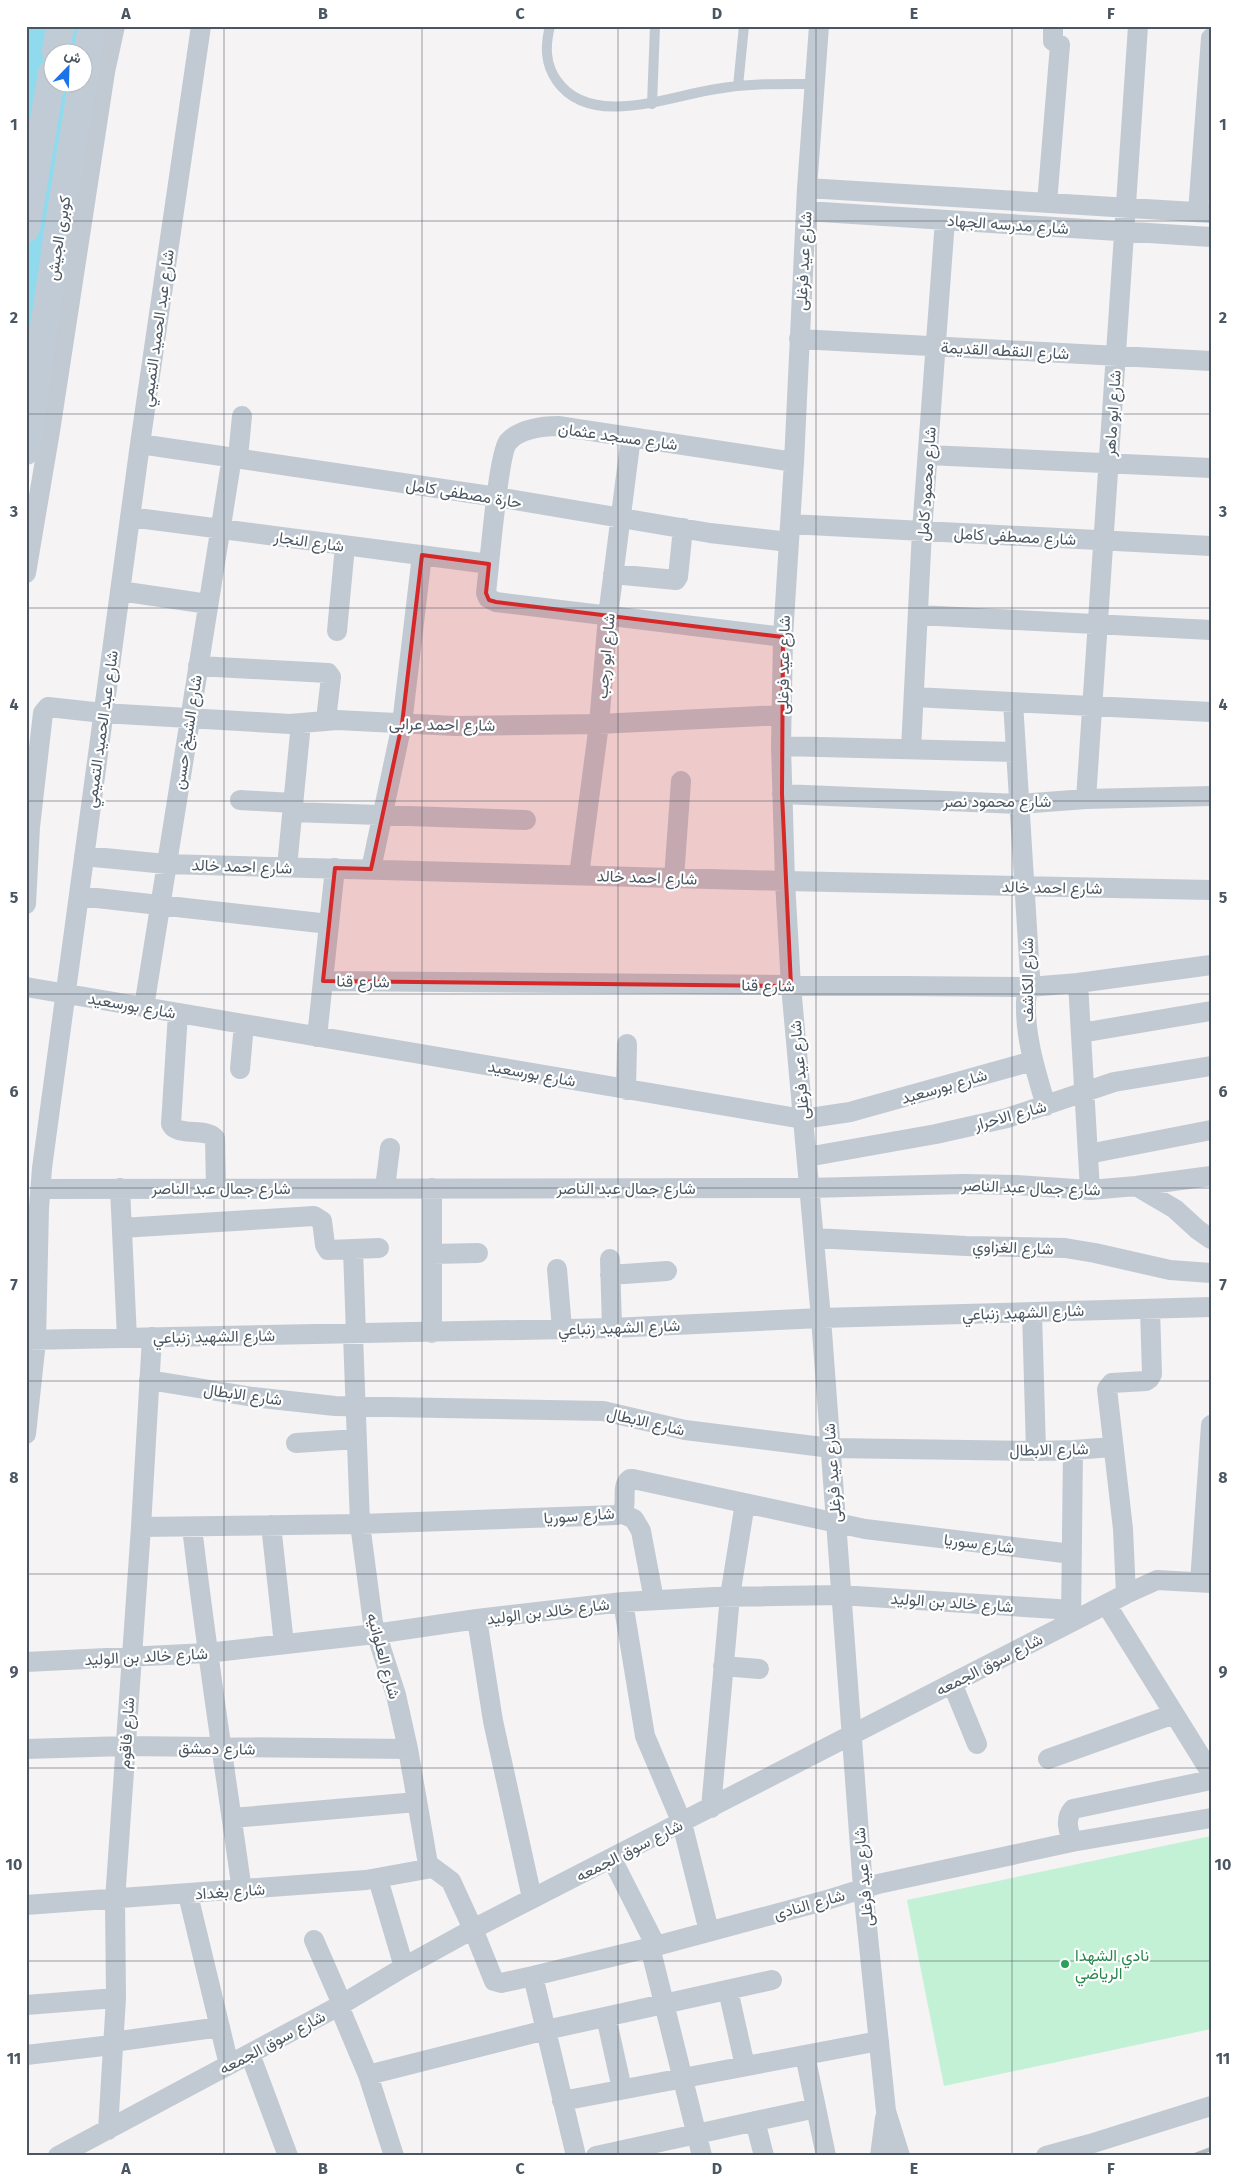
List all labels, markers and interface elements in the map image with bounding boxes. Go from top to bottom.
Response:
text: A [120,4,131,23]
text: B [318,4,328,23]
text: C [515,4,525,23]
text: D [712,4,722,23]
text: E [910,4,918,23]
text: F [1107,4,1115,23]
north arrow [42,42,92,92]
text: ش [62,45,84,68]
text: 1 [10,115,18,134]
text: 1 [1219,115,1227,134]
street label: كوبرى الجيش [42,194,76,282]
street label: شارع عيد فرغلى [791,211,818,311]
street label: شارع مدرسه الجهاد [946,211,1069,240]
street label: شارع عبد الحميد التميمي [137,248,182,409]
text: 2 [10,308,18,327]
text: 2 [1219,308,1227,327]
street label: شارع النقطه القديمة [940,338,1070,365]
street label: شارع ابو ماهر [1100,369,1127,458]
street label: شارع مسجد عثمان [557,419,679,456]
street label: شارع محمود كامل [913,426,942,542]
street label: حارة مصطفى كامل [404,475,523,513]
text: 3 [9,502,18,521]
text: 3 [1218,502,1227,521]
street label: شارع مصطفى كامل [953,524,1077,551]
street label: شارع النجار [271,527,345,558]
street label: شارع ابو رجب [592,612,621,700]
street label: شارع عيد فرغلى [773,615,796,715]
street label: شارع عبد الحميد التميمي [81,649,126,810]
street label: شارع الشيخ حسن [169,673,208,791]
text: 4 [9,695,19,714]
text: 4 [1218,695,1228,714]
street label: شارع احمد عرابى [389,714,495,737]
street label: شارع محمود نصر [942,792,1051,813]
street label: شارع احمد خالد [191,855,293,880]
street label: شارع احمد خالد [596,866,698,891]
street label: شارع احمد خالد [1001,877,1103,900]
text: 5 [10,888,19,907]
text: 5 [1219,888,1228,907]
street label: شارع الكاشف [1018,938,1039,1022]
street label: شارع قنا [336,972,390,993]
street label: شارع قنا [741,976,795,997]
street label: شارع بورسعيد [86,988,177,1025]
street label: شارع عيد فرغلى [786,1019,815,1120]
street label: شارع بورسعيد [486,1056,577,1093]
street label: شارع بورسعيد [899,1065,990,1110]
text: 6 [9,1082,19,1101]
text: 6 [1218,1082,1228,1101]
street label: شارع الاحرار [971,1097,1049,1136]
street label: شارع جمال عبد الناصر [960,1176,1101,1201]
street label: شارع جمال عبد الناصر [150,1179,291,1200]
street label: شارع جمال عبد الناصر [555,1179,696,1200]
street label: شارع الغزاوي [972,1237,1054,1262]
text: 7 [10,1275,18,1294]
text: 7 [1219,1275,1227,1294]
street label: شارع الشهيد زنباعي [962,1301,1085,1328]
street label: شارع الشهيد زنباعي [558,1316,681,1343]
street label: شارع الشهيد زنباعي [153,1326,275,1351]
street label: شارع الابطال [202,1380,283,1411]
street label: شارع الابطال [605,1403,687,1442]
street label: شارع عيد فرغلى [820,1423,847,1523]
street label: شارع الابطال [1009,1439,1089,1462]
text: 8 [9,1468,19,1487]
text: 8 [1218,1468,1228,1487]
street label: شارع سوريا [543,1504,615,1529]
street label: شارع سوريا [942,1530,1015,1559]
street label: شارع خالد بن الوليد [890,1589,1014,1618]
street label: شارع خالد بن الوليد [486,1595,611,1630]
street label: شارع العلوانيه [361,1611,404,1702]
street label: شارع سوق الجمعه [933,1629,1047,1701]
street label: شارع خالد بن الوليد [84,1644,208,1671]
text: 9 [10,1662,19,1681]
text: 9 [1219,1662,1228,1681]
street label: شارع فاقوم [115,1697,140,1770]
street label: شارع دمشق [178,1738,256,1761]
street label: شارع سوق الجمعه [573,1815,687,1887]
street label: شارع عيد فرغلى [850,1826,879,1927]
text: 10 [6,1855,22,1874]
text: 10 [1215,1855,1231,1874]
street label: شارع بغداد [194,1880,266,1905]
street label: شارع النادى [771,1885,848,1926]
place label: نادي الشهدا الرياضي [1075,1946,1149,1987]
marker: نادي الشهدا الرياضي [1059,1958,1071,1970]
street label: شارع سوق الجمعه [216,2007,329,2080]
text: 11 [7,2049,21,2068]
text: 11 [1216,2049,1230,2068]
text: A [120,2159,131,2178]
text: B [318,2159,328,2178]
text: C [515,2159,525,2178]
text: D [712,2159,722,2178]
text: E [910,2159,918,2178]
text: F [1107,2159,1115,2178]

